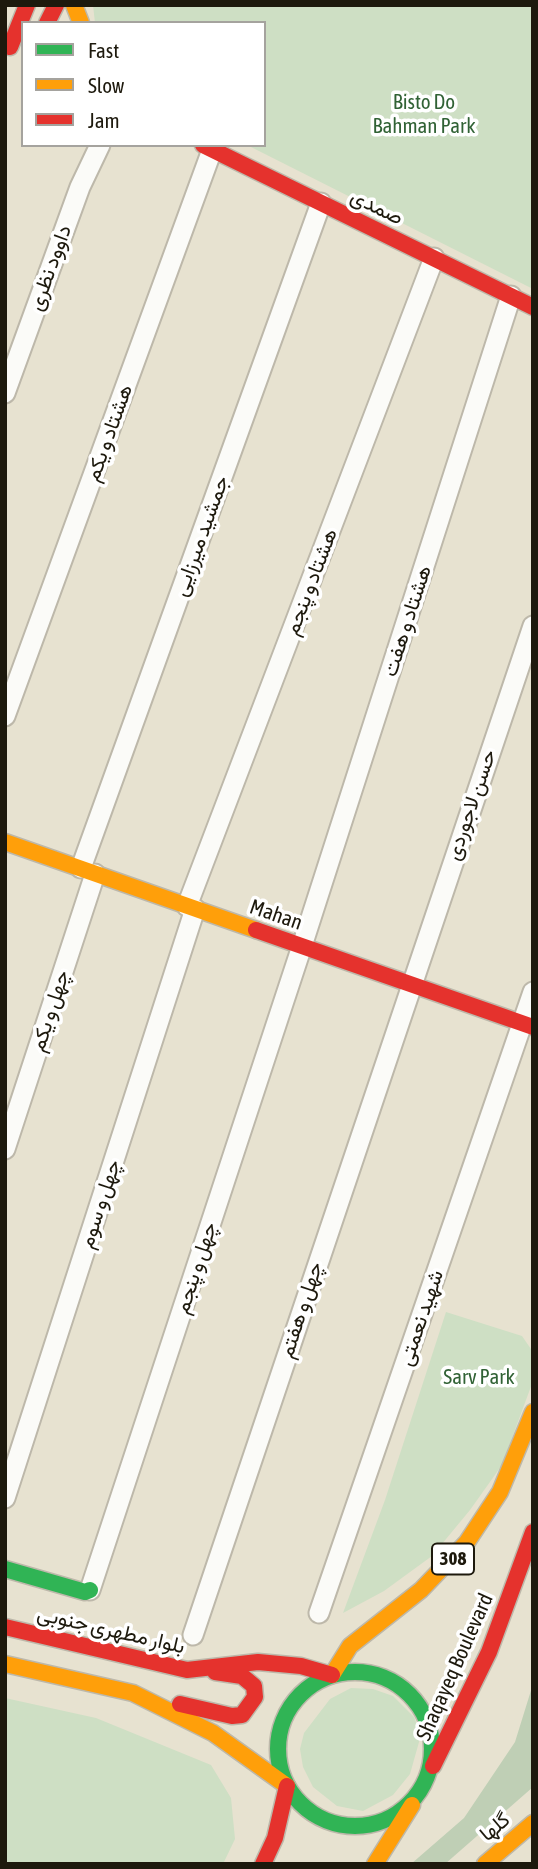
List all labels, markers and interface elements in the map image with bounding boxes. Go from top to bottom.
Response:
legend [21,21,266,147]
text: Fast [88,38,119,62]
text: Slow [88,73,124,97]
park label: Bisto Do Bahman Park [373,89,475,139]
text: Jam [88,108,120,132]
street label: صمدی [346,183,408,231]
street label: داوود نظری [23,222,77,314]
street label: هشتاد و یکم [80,381,138,485]
street label: جمشید میرزایی [168,472,234,600]
street label: هشتاد و پنجم [279,525,343,639]
street label: هشتاد و هفت [377,562,437,680]
street label: حسن لاجوردی [440,746,502,864]
street label: Mahan [246,894,306,936]
street label: چهل و یکم [25,967,75,1055]
street label: چهل و سوم [74,1156,126,1252]
street label: چهل و پنجم [169,1219,223,1317]
street label: چهل و هفتم [274,1259,328,1361]
street label: شهید نعمتی [393,1267,449,1369]
park label: Sarv Park [443,1364,515,1390]
road number: 308 [432,1544,474,1574]
street label: Shaqayeq Boulevard [411,1590,499,1744]
street label: بلوار مطهری جنوبی [35,1601,187,1659]
street label: گلها [475,1807,515,1847]

